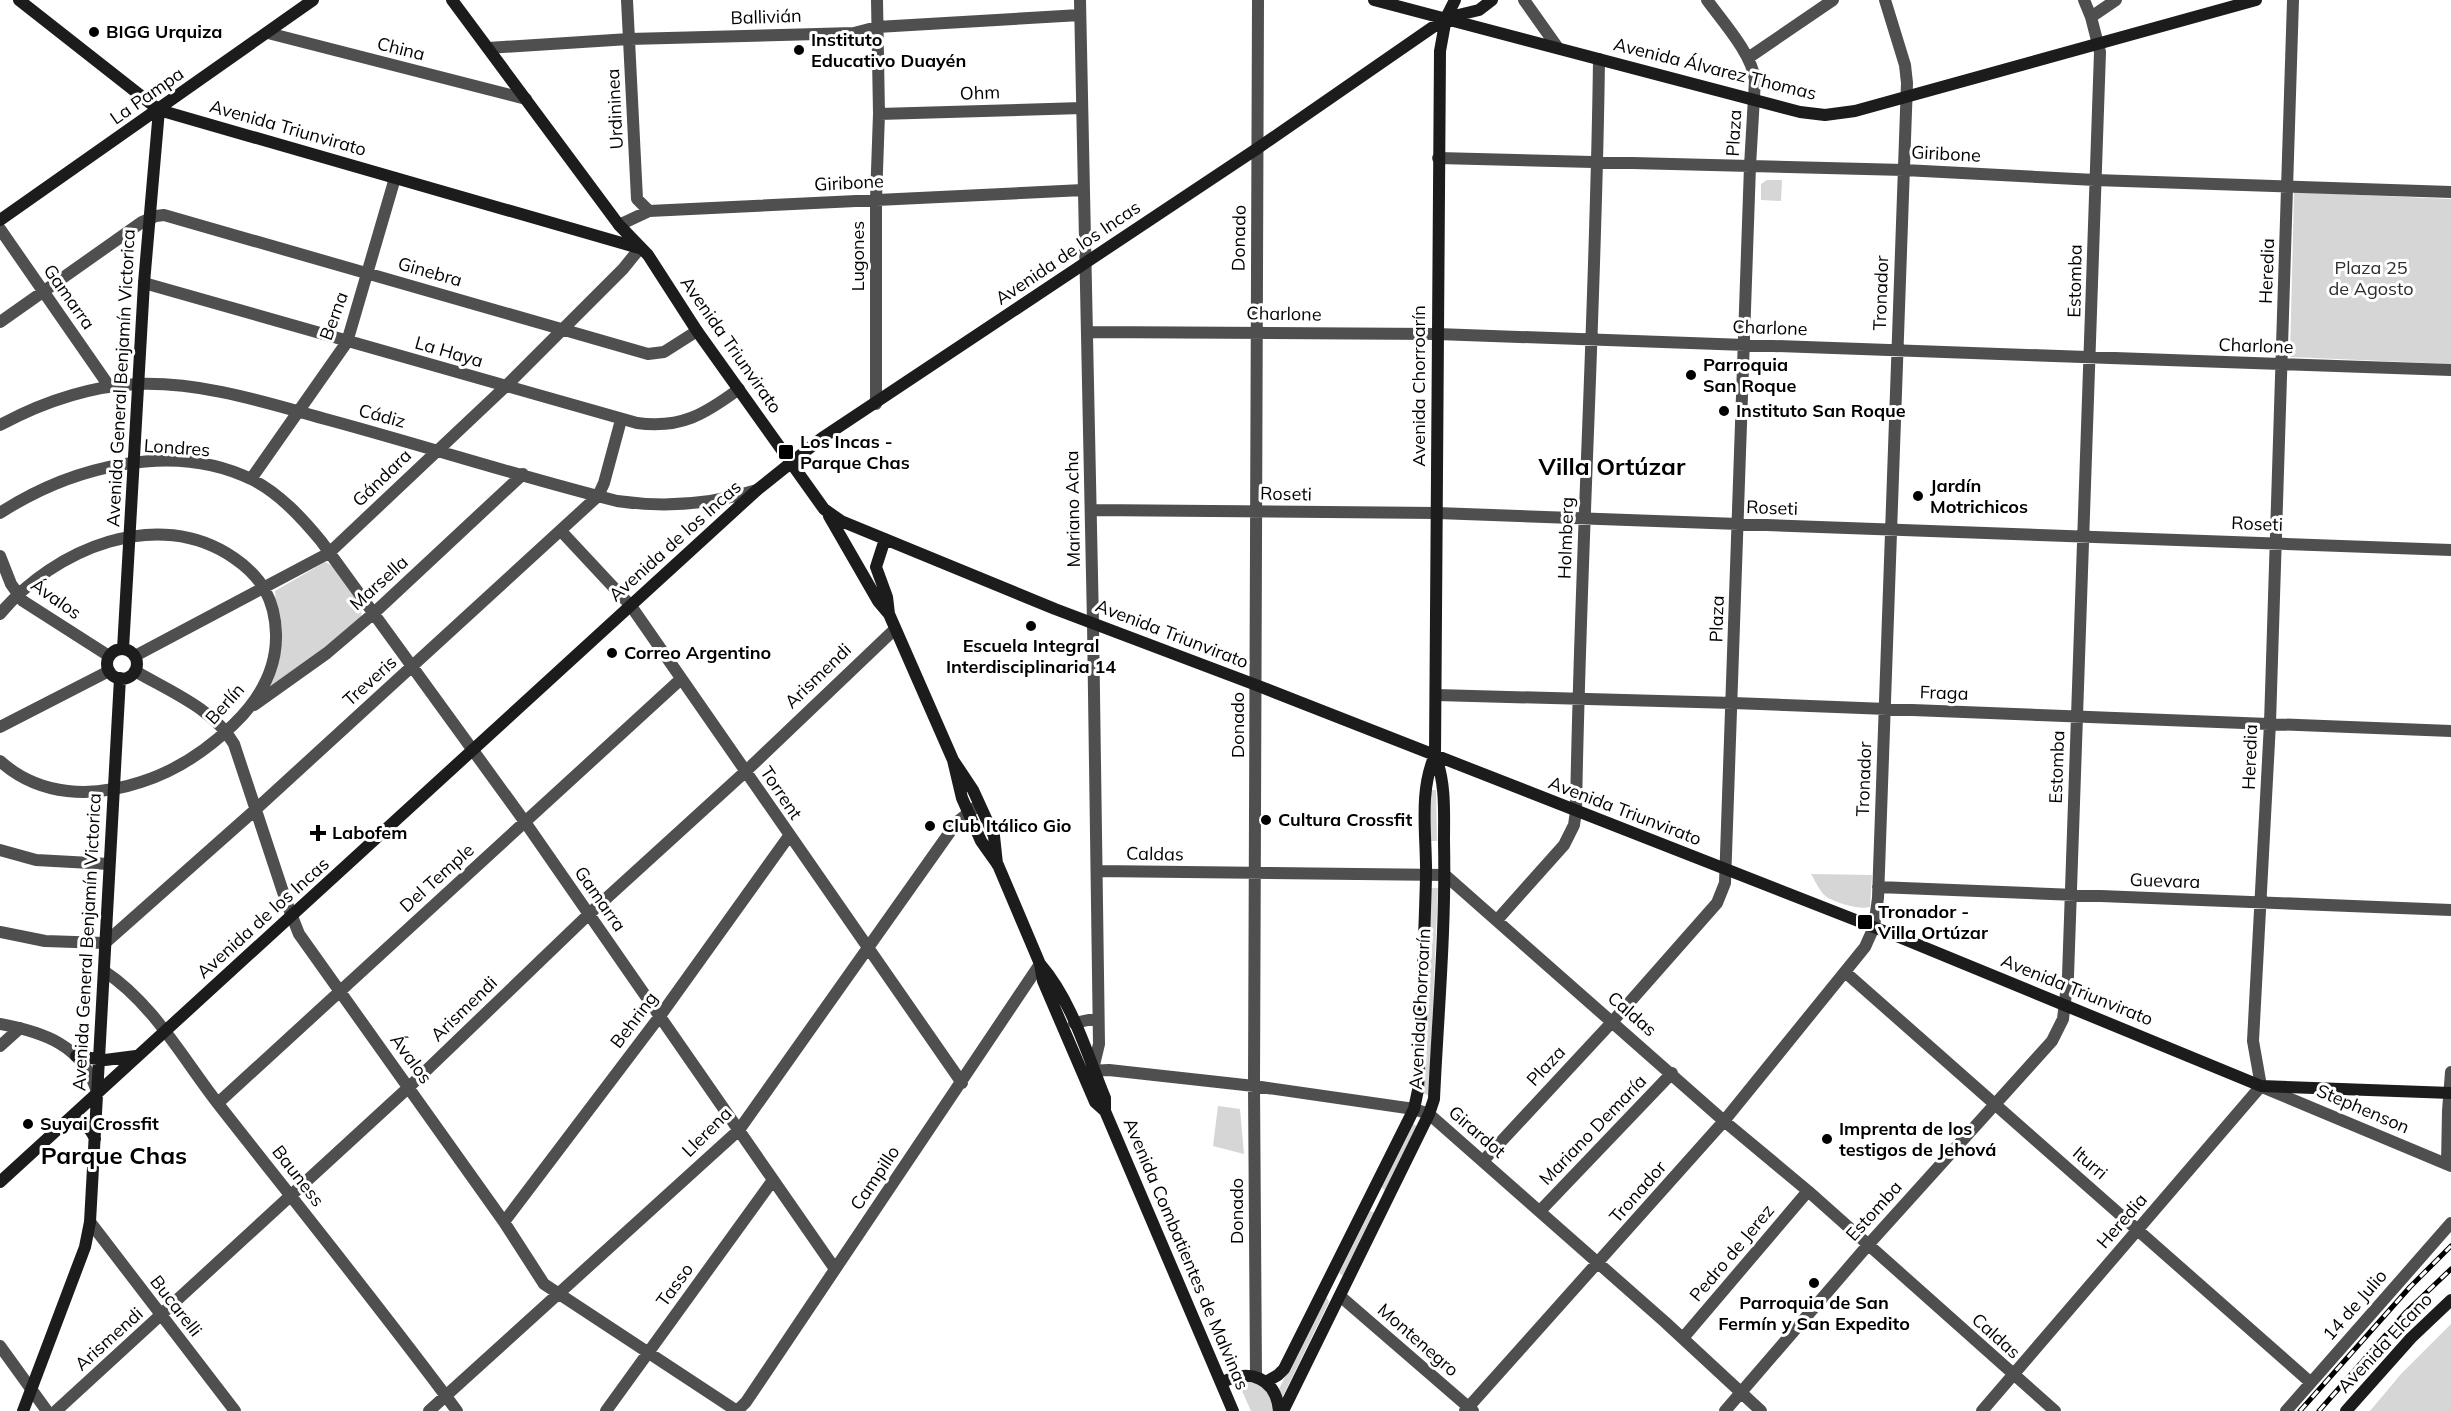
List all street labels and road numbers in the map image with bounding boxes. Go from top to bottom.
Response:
street label: Ballivián [730,4,802,29]
street label: China [375,31,427,66]
street label: Avenida Álvarez Thomas [1611,32,1819,105]
street label: La Pampa [105,62,188,129]
street label: Urdininea [601,68,628,150]
street label: Ohm [959,80,1000,105]
street label: Avenida Triunvirato [207,94,369,161]
street label: Plaza [1721,109,1746,157]
street label: Giribone [1911,140,1981,167]
street label: Giribone [814,169,884,196]
street label: Avenida de los Incas [991,195,1145,310]
street label: Donado [1226,205,1251,271]
street label: Lugones [846,221,869,291]
street label: Avenida General Benjamín Victorica [101,228,140,528]
street label: Heredia [2254,238,2279,304]
street label: Estomba [2062,244,2087,318]
street label: Ginebra [395,251,465,292]
street label: Tronador [1868,255,1893,331]
street label: Gamarra [39,260,100,334]
street label: Avenida Triunvirato [676,272,787,418]
street label: Berna [314,288,353,343]
street label: Charlone [1246,301,1322,326]
street label: Avenida Chorroarín [1407,305,1430,467]
street label: Charlone [1732,315,1808,340]
street label: La Haya [412,331,486,372]
street label: Charlone [2218,333,2294,358]
street label: Cádiz [356,398,408,433]
street label: Londres [143,434,211,461]
street label: Gándara [347,444,416,511]
street label: Mariano Acha [1060,450,1085,568]
street label: Avenida de los Incas [604,475,746,606]
street label: Roseti [1260,482,1312,505]
street label: Roseti [1746,495,1798,520]
street label: Holmberg [1553,497,1578,579]
street label: Roseti [2231,511,2283,536]
street label: Marsella [345,550,413,615]
street label: Ávalos [27,573,86,624]
street label: Avenida Triunvirato [1093,594,1252,673]
street label: Plaza [1704,595,1729,643]
street label: Arismendi [779,638,856,713]
street label: Treveris [338,650,401,711]
street label: Berlín [200,678,249,729]
street label: Fraga [1919,680,1969,705]
street label: Donado [1226,692,1249,758]
street label: Heredia [2237,724,2262,790]
street label: Estomba [2044,730,2069,804]
street label: Tronador [1851,741,1876,817]
street label: Torrent [755,762,808,824]
street label: Avenida Triunvirato [1546,771,1705,850]
street label: Avenida General Benjamín Victorica [67,792,106,1092]
street label: Del Temple [395,838,479,917]
street label: Caldas [1126,841,1184,866]
street label: Avenida de los Incas [192,852,334,983]
street label: Gamarra [570,862,631,936]
street label: Guevara [2129,868,2201,893]
street label: Avenida Chorroarín [1404,928,1435,1090]
street label: Avenida Triunvirato [1998,949,2157,1031]
street label: Arismendi [425,971,502,1046]
street label: Caldas [1603,986,1662,1041]
street label: Behring [605,987,662,1053]
street label: Ávalos [386,1029,437,1088]
street label: Plaza [1521,1041,1570,1091]
street label: Mariano Demaría [1534,1070,1651,1190]
street label: Stephenson [2313,1079,2413,1138]
street label: Girardot [1444,1101,1511,1163]
street label: Llerena [677,1102,737,1162]
street label: Avenida Combatientes de Malvinas [1119,1114,1254,1393]
street label: Bauness [267,1140,330,1211]
street label: Campillo [845,1141,904,1214]
street label: Iturri [2068,1141,2112,1184]
street label: Tronador [1604,1155,1671,1228]
street label: Estomba [1841,1176,1907,1246]
street label: Donado [1225,1178,1248,1244]
street label: Heredia [2091,1188,2152,1253]
street label: Pedro de Jerez [1684,1199,1779,1306]
street label: Tasso [651,1258,698,1311]
street label: 14 de Julio [2317,1264,2392,1345]
street label: Bucarelli [145,1271,207,1341]
street label: Avenida Elcano [2332,1288,2437,1397]
street label: Montenegro [1373,1298,1464,1381]
street label: Arismendi [70,1302,148,1375]
street label: Caldas [1967,1308,2025,1363]

